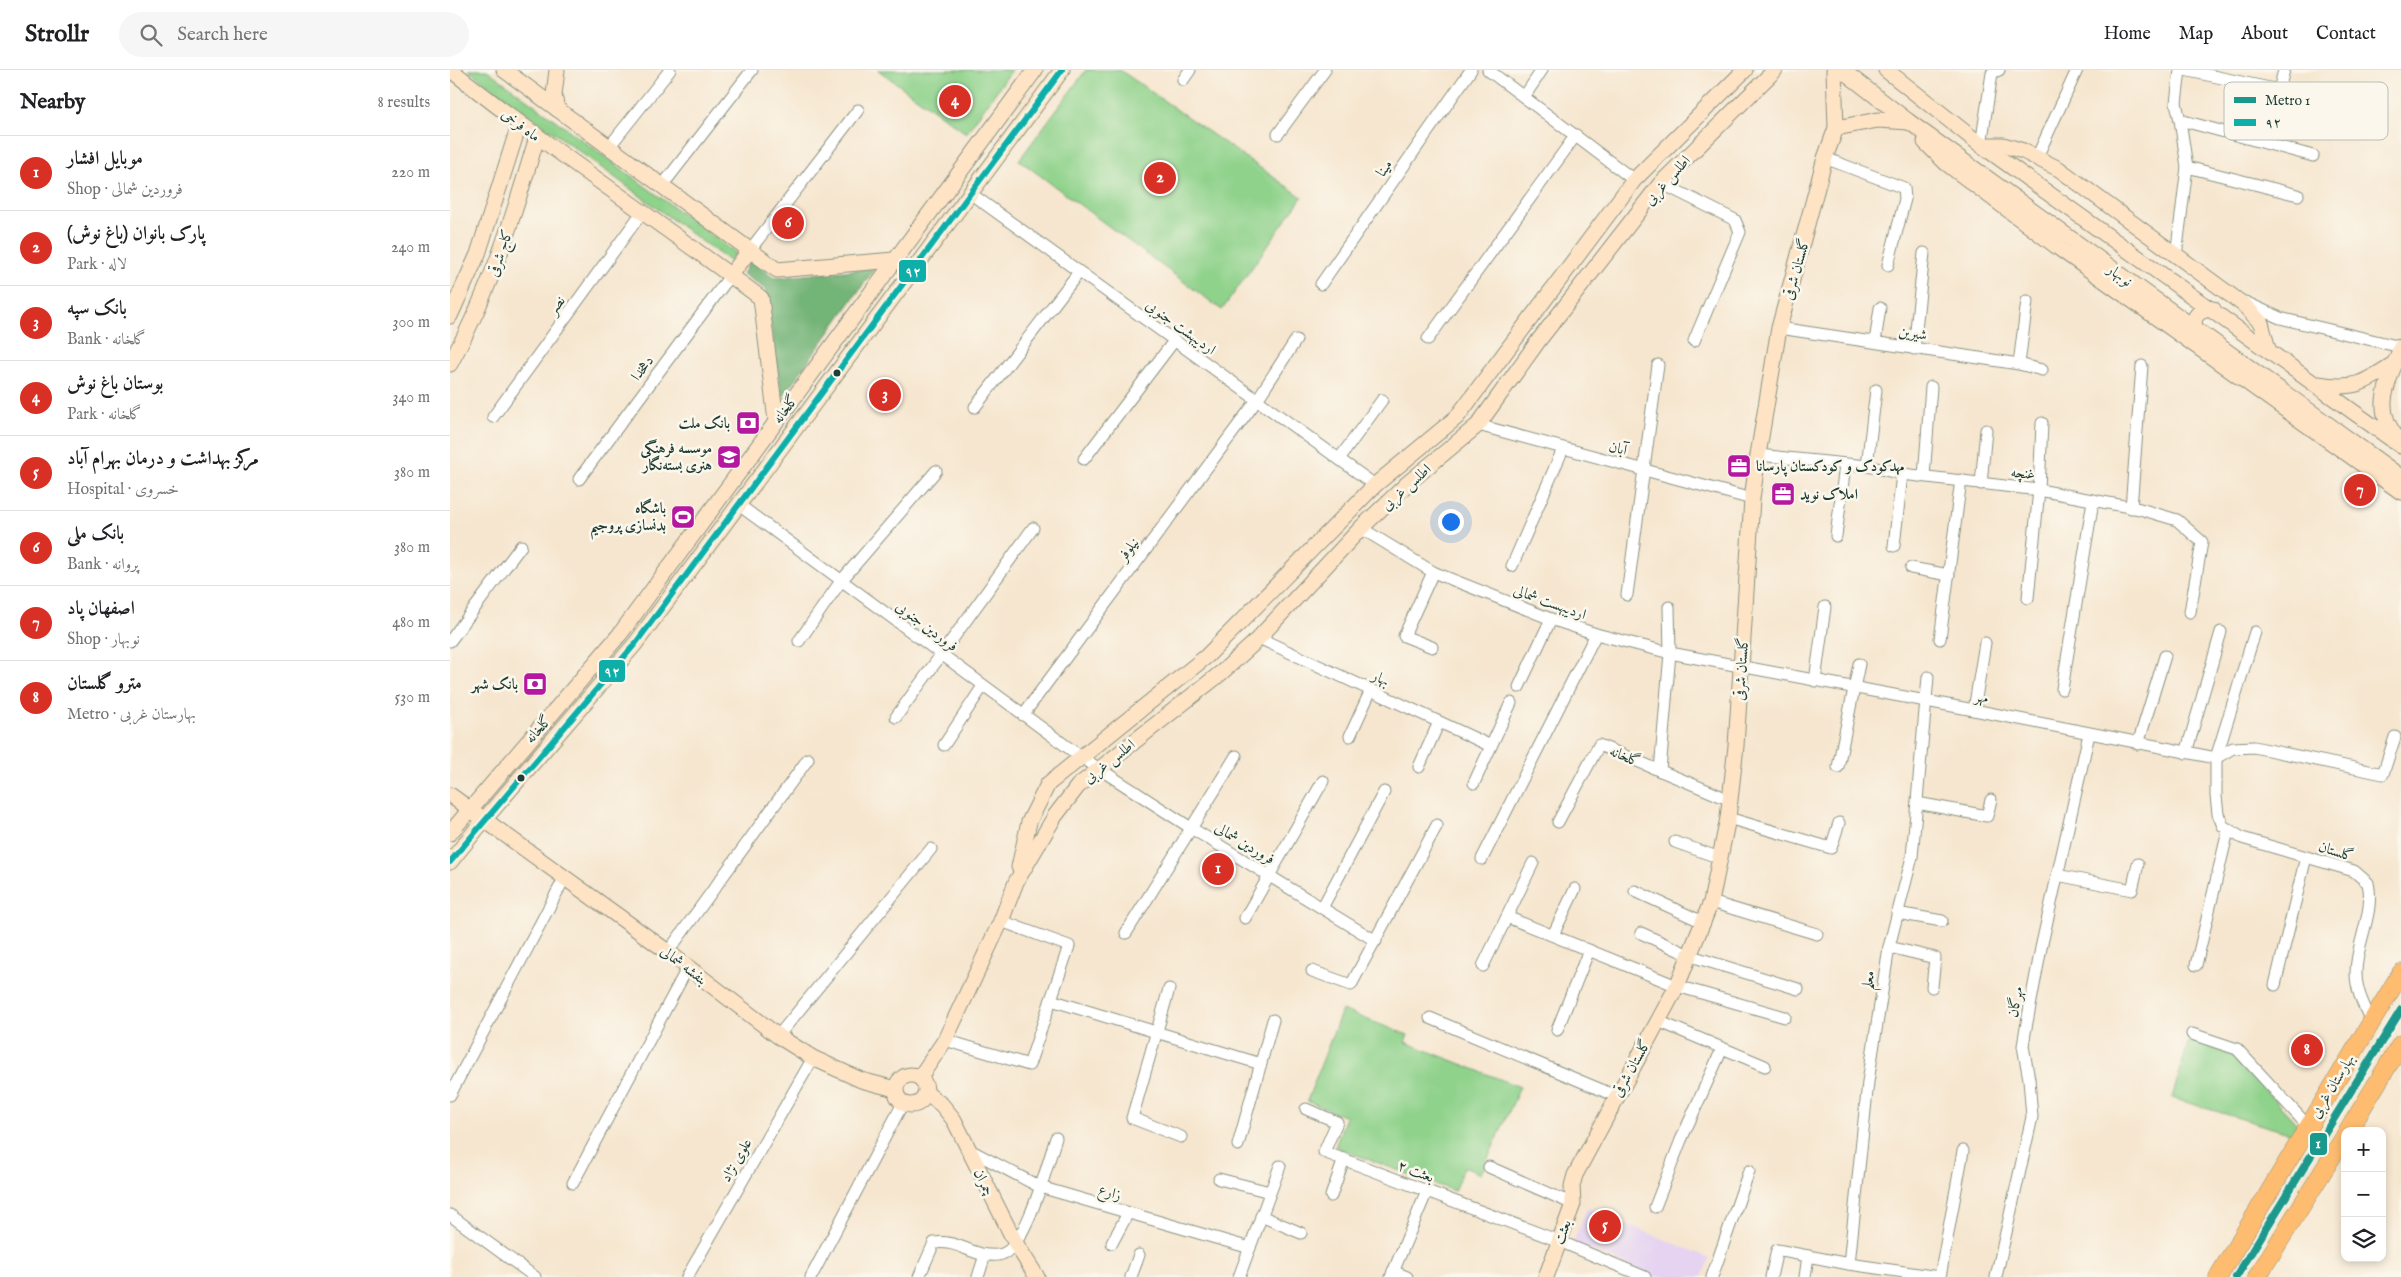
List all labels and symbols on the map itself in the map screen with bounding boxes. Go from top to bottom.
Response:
pin: 4 [939,82,971,120]
legend [2224,82,2388,140]
text: Metro 1 [2265,92,2310,110]
street label: ماه فرخی [497,105,544,146]
text: ۹۲ [2265,114,2281,132]
street label: اطلس غربی [1640,151,1696,210]
street label: مینا [1372,156,1397,181]
pin: 2 [1144,159,1176,197]
pin: 6 [772,204,804,242]
street label: کاج شرقی [484,227,520,280]
street label: گلستان شرقی [1779,236,1814,302]
line badge: ۹۲ [898,259,927,283]
street label: نوبهار [2102,259,2136,291]
text: ۹۲ [905,263,921,281]
street label: نصر [542,292,570,320]
street label: اردیبهشت جنوبی [1141,296,1220,360]
street label: شیرین [1897,322,1929,345]
street label: دهخدا [627,352,658,385]
unlabelled marker [832,368,842,378]
pin: 3 [869,376,901,414]
street label: گلخانه [768,391,802,428]
bank icon: بانک ملت [735,410,761,436]
place label: بانک ملت [679,414,730,433]
street label: آبان [1607,437,1631,460]
place label: موسسه فرهنگی هنری بسته‌نگار [641,439,712,475]
school or university icon: موسسه فرهنگی هنری بسته‌نگار [716,444,742,470]
office icon: مهدکودک و کودکستان پارسانا [1726,453,1752,479]
place label: مهدکودک و کودکستان پارسانا [1756,457,1905,477]
street label: اطلس غربی [1377,460,1436,516]
street label: غنچه [2010,463,2036,484]
pin: 7 [2344,471,2376,509]
office icon: املاک نوید [1770,481,1796,507]
place label: املاک نوید [1800,485,1858,504]
place label: باشگاه بدنسازی پروجیم [590,498,666,540]
sports icon: باشگاه بدنسازی پروجیم [670,504,696,530]
your location [1438,509,1464,535]
street label: نیلوفر [1112,534,1143,567]
street label: اردیبهست شمالی [1511,581,1589,624]
street label: فروردین جنوبی [891,597,962,657]
street label: گلستان شرقی [1730,637,1753,701]
line badge: ۹۲ [598,659,626,683]
text: ۹۲ [604,663,620,681]
street label: بهار [1367,665,1393,691]
bank icon: بانک شهر [522,671,548,697]
place label: بانک شهر [469,675,518,694]
street label: مهر [1972,686,1991,708]
street label: گلخانه [521,711,556,748]
street label: اطلس غربی [1080,735,1140,788]
street label: گلخانه [1607,742,1643,771]
unlabelled marker [516,773,526,783]
street label: فروردین شمالی [1211,818,1278,869]
street label: گلستان [2316,837,2356,866]
pin: 1 [1202,850,1234,888]
street label: بنفشه شمالی [656,942,711,989]
street label: معلم [1858,969,1884,992]
street label: مهرگان [2003,985,2028,1019]
pin: 8 [2291,1031,2323,1069]
street label: گلستان شرقی [1608,1036,1655,1101]
street label: بهارستان غربی [2306,1051,2360,1122]
line badge: 1 [2309,1132,2328,1156]
street label: علوی نژاد [716,1135,757,1186]
text: 1 [2315,1135,2321,1153]
street label: بعثت ۲ [1395,1156,1437,1187]
street label: چمران [969,1165,998,1199]
street label: زارع [1095,1180,1124,1208]
pin: 5 [1589,1207,1621,1245]
street label: بعثت [1549,1217,1576,1247]

